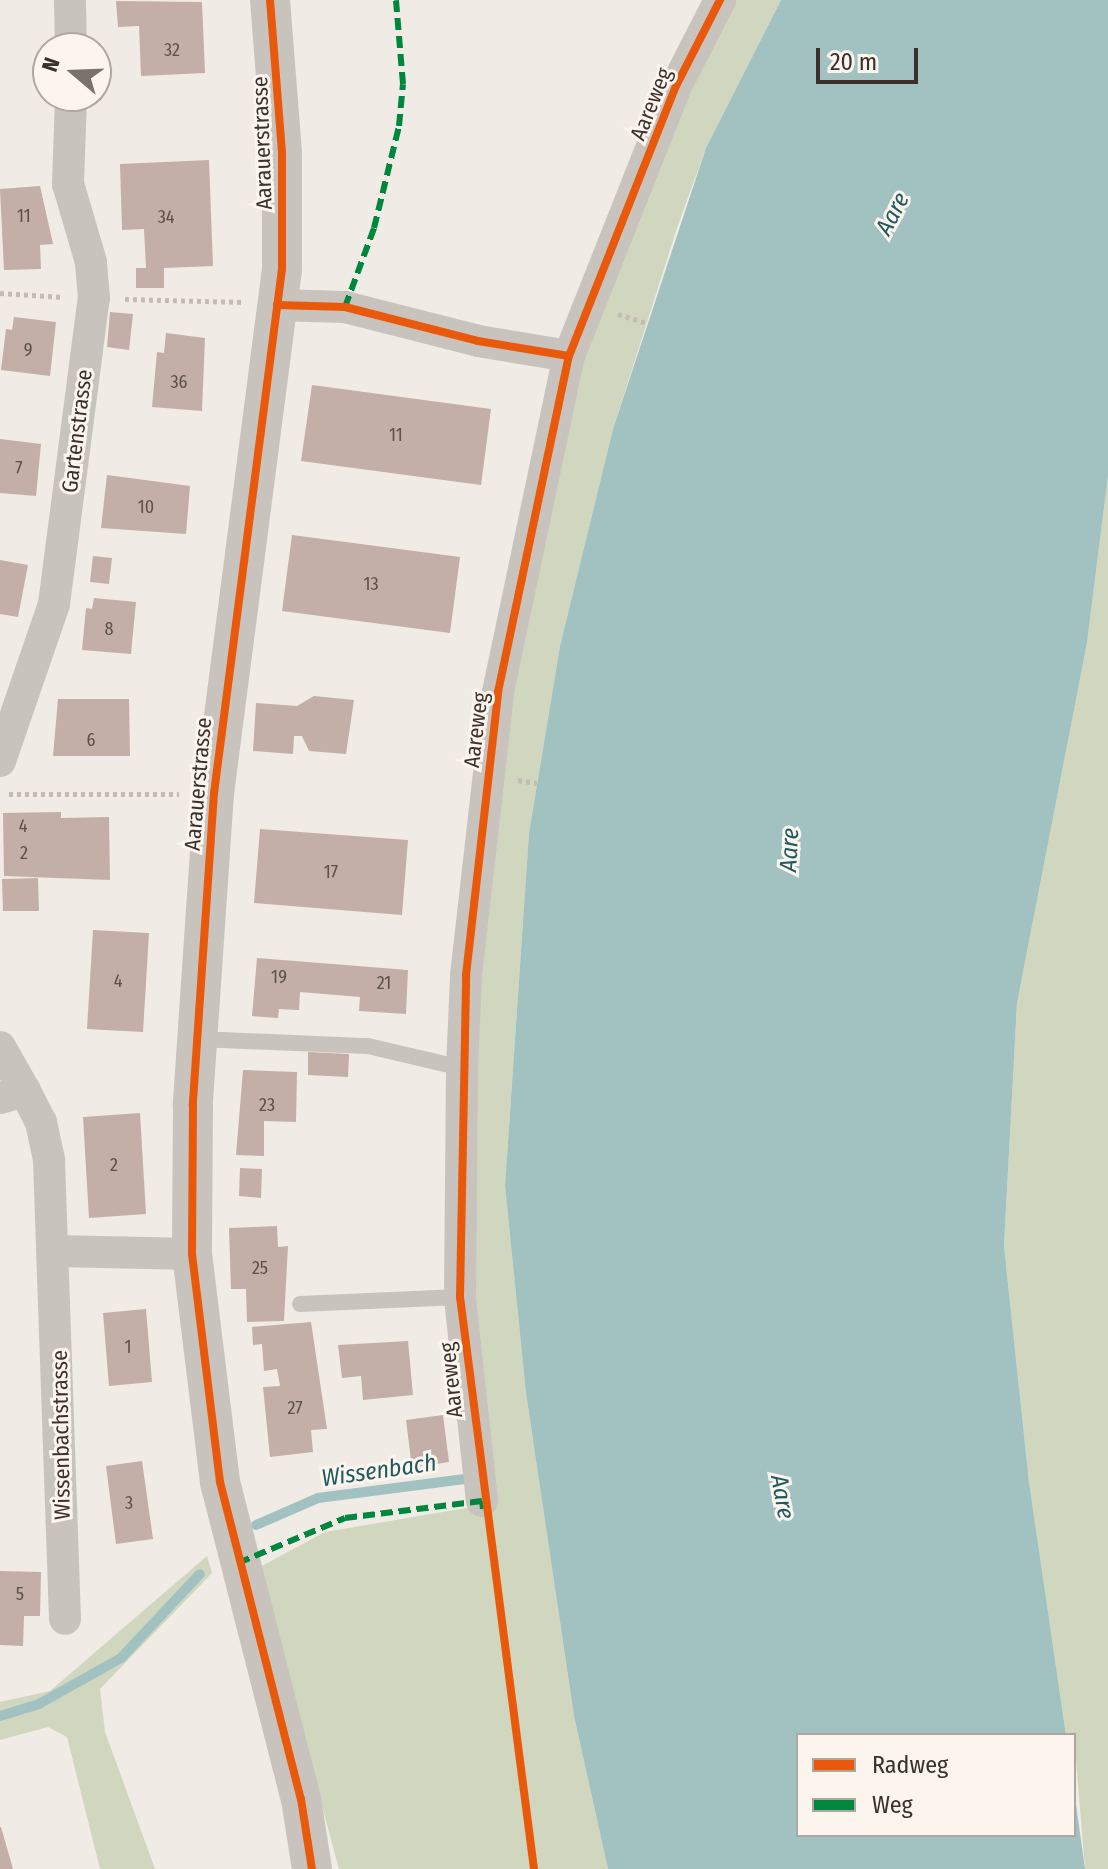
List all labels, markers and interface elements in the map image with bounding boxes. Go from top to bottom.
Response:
north arrow [32,32,112,112]
scale bar [820,32,922,82]
house number: 32 [164,39,180,61]
text: 20 m [830,48,877,76]
text: N [36,54,66,75]
street label: Aareweg [625,64,677,144]
street label: Aarauerstrasse [246,76,278,210]
water label: Aare [870,188,916,240]
house number: 11 [17,205,31,227]
house number: 34 [158,206,174,228]
house number: 9 [24,339,32,361]
street label: Gartenstrasse [56,368,98,494]
house number: 36 [170,371,188,393]
house number: 11 [389,424,403,446]
house number: 7 [15,457,23,479]
house number: 10 [138,496,154,518]
house number: 13 [363,573,379,595]
house number: 8 [105,618,113,640]
street label: Aareweg [458,691,494,769]
street label: Aarauerstrasse [179,716,217,852]
house number: 6 [87,729,95,751]
house number: 4 [19,815,27,837]
water label: Aare [774,827,806,873]
house number: 2 [20,842,28,864]
house number: 17 [324,861,338,883]
house number: 19 [271,966,287,988]
house number: 4 [114,970,122,992]
house number: 21 [377,972,391,994]
house number: 23 [259,1094,275,1116]
house number: 2 [110,1154,118,1176]
house number: 25 [252,1257,268,1279]
house number: 1 [124,1336,132,1358]
street label: Aareweg [434,1341,468,1419]
street label: Wissenbachstrasse [46,1350,76,1520]
house number: 27 [287,1397,303,1419]
water label: Wissenbach [320,1449,438,1493]
water label: Aare [764,1473,800,1521]
house number: 3 [125,1492,133,1514]
house number: 5 [16,1583,24,1605]
legend [796,1733,1076,1837]
text: Radweg [872,1751,948,1779]
text: Weg [872,1791,913,1819]

